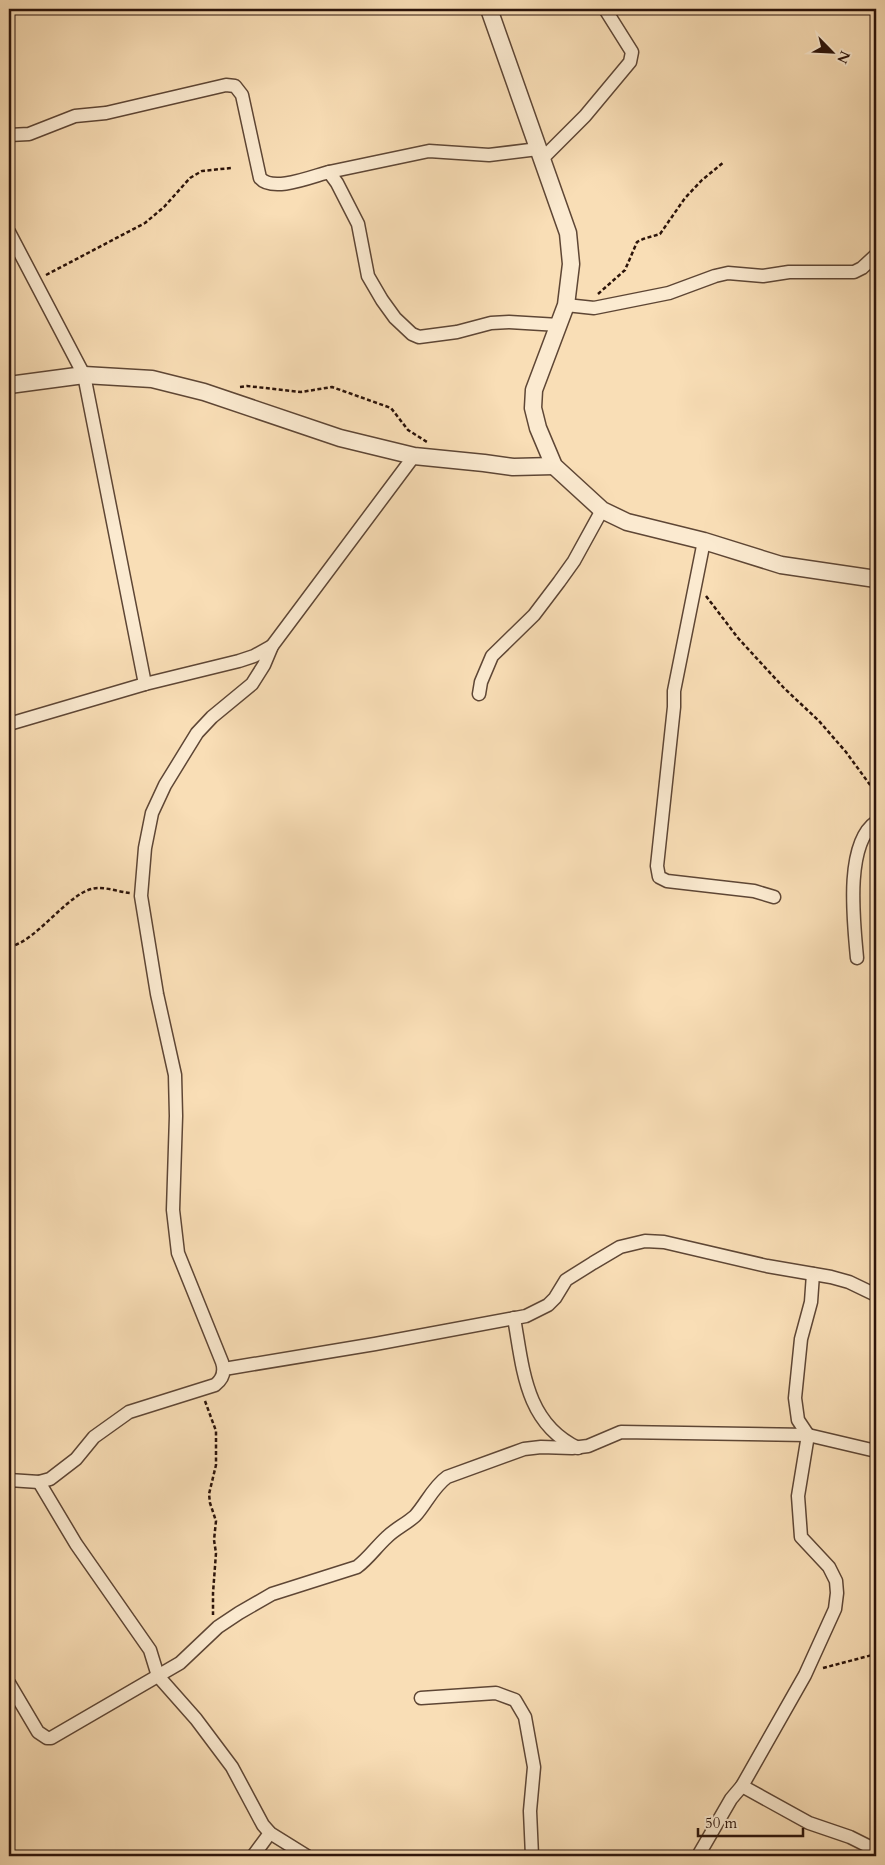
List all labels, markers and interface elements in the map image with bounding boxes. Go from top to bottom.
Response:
north arrow [808,28,858,78]
text: N [832,48,855,67]
scale bar [698,1805,802,1837]
text: 50 m [705,1813,737,1833]

